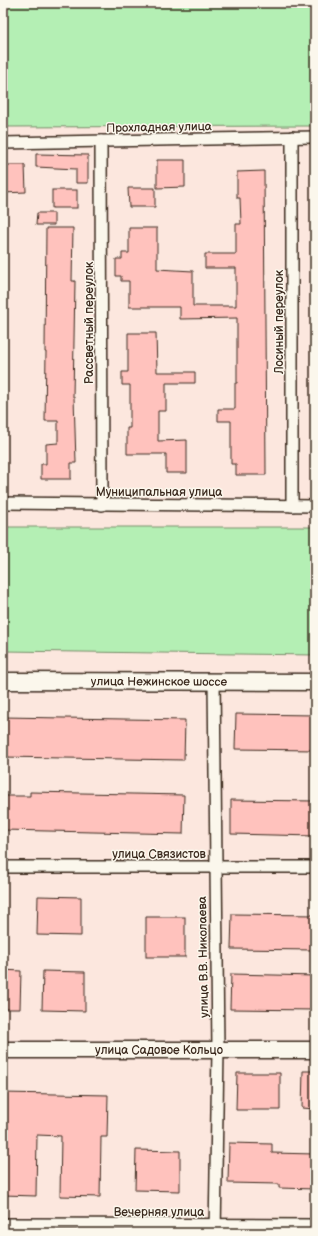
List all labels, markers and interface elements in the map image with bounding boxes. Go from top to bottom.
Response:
street label: Прохладная улица [106,119,212,136]
street label: Рассветный переулок [82,261,97,384]
street label: Лосиный переулок [272,269,287,375]
street label: Муниципальная улица [96,485,222,500]
street label: улица Нежинское шоссе [91,674,227,690]
street label: улица Связистов [112,847,207,862]
street label: улица В.В. Николаева [195,896,212,1018]
street label: улица Садовое Кольцо [95,1043,223,1058]
street label: Вечерняя улица [114,1205,204,1220]

